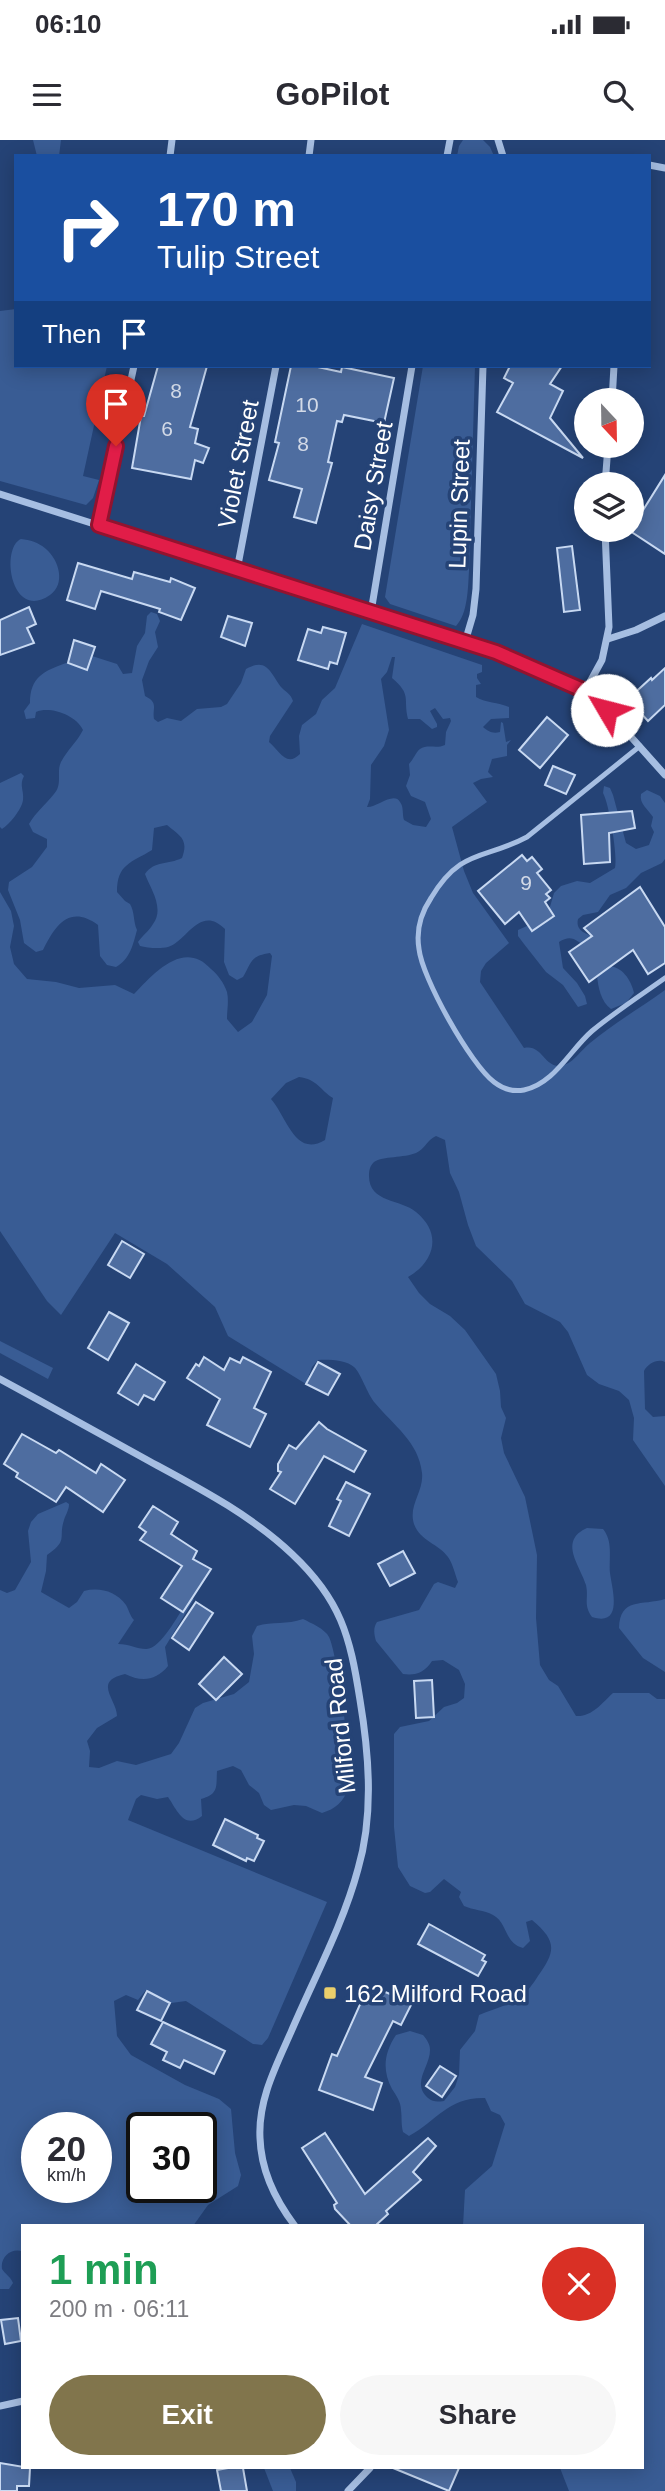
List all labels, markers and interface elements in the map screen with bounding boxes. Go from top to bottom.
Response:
text: 06:10 [35,9,102,39]
icon: menu [28,76,66,114]
text: GoPilot [276,76,389,112]
icon: search [599,76,637,114]
icon: right [42,182,133,273]
text: 170 m [157,182,296,236]
text: Tulip Street [157,239,319,275]
icon: arrive [115,315,153,353]
text: Then [42,319,101,349]
pin [86,374,146,446]
house number: 8 [170,379,182,402]
icon: arrive [97,385,135,423]
north arrow [574,388,644,458]
map controls [574,388,644,542]
house number: 10 [295,393,319,416]
street label: Violet Street [212,397,264,531]
house number: 6 [161,417,173,440]
street label: Daisy Street [348,419,398,553]
house number: 8 [297,432,309,455]
street label: Lupin Street [443,439,475,569]
button: layers [574,472,644,542]
position arrow [570,673,644,747]
house number: 9 [520,871,532,894]
street label: Milford Road [319,1657,361,1795]
place label: 162 Milford Road [344,1980,527,2007]
marker: 162 Milford Road [322,1985,338,2001]
speed limit sign: 30 [126,2112,217,2203]
text: 20 [47,2129,86,2168]
text: km/h [47,2165,86,2185]
text: 1 min [49,2246,159,2293]
button: close [542,2247,616,2321]
text: 200 m · 06:11 [49,2296,189,2322]
button: Exit [49,2375,326,2455]
button: Share [340,2375,616,2455]

